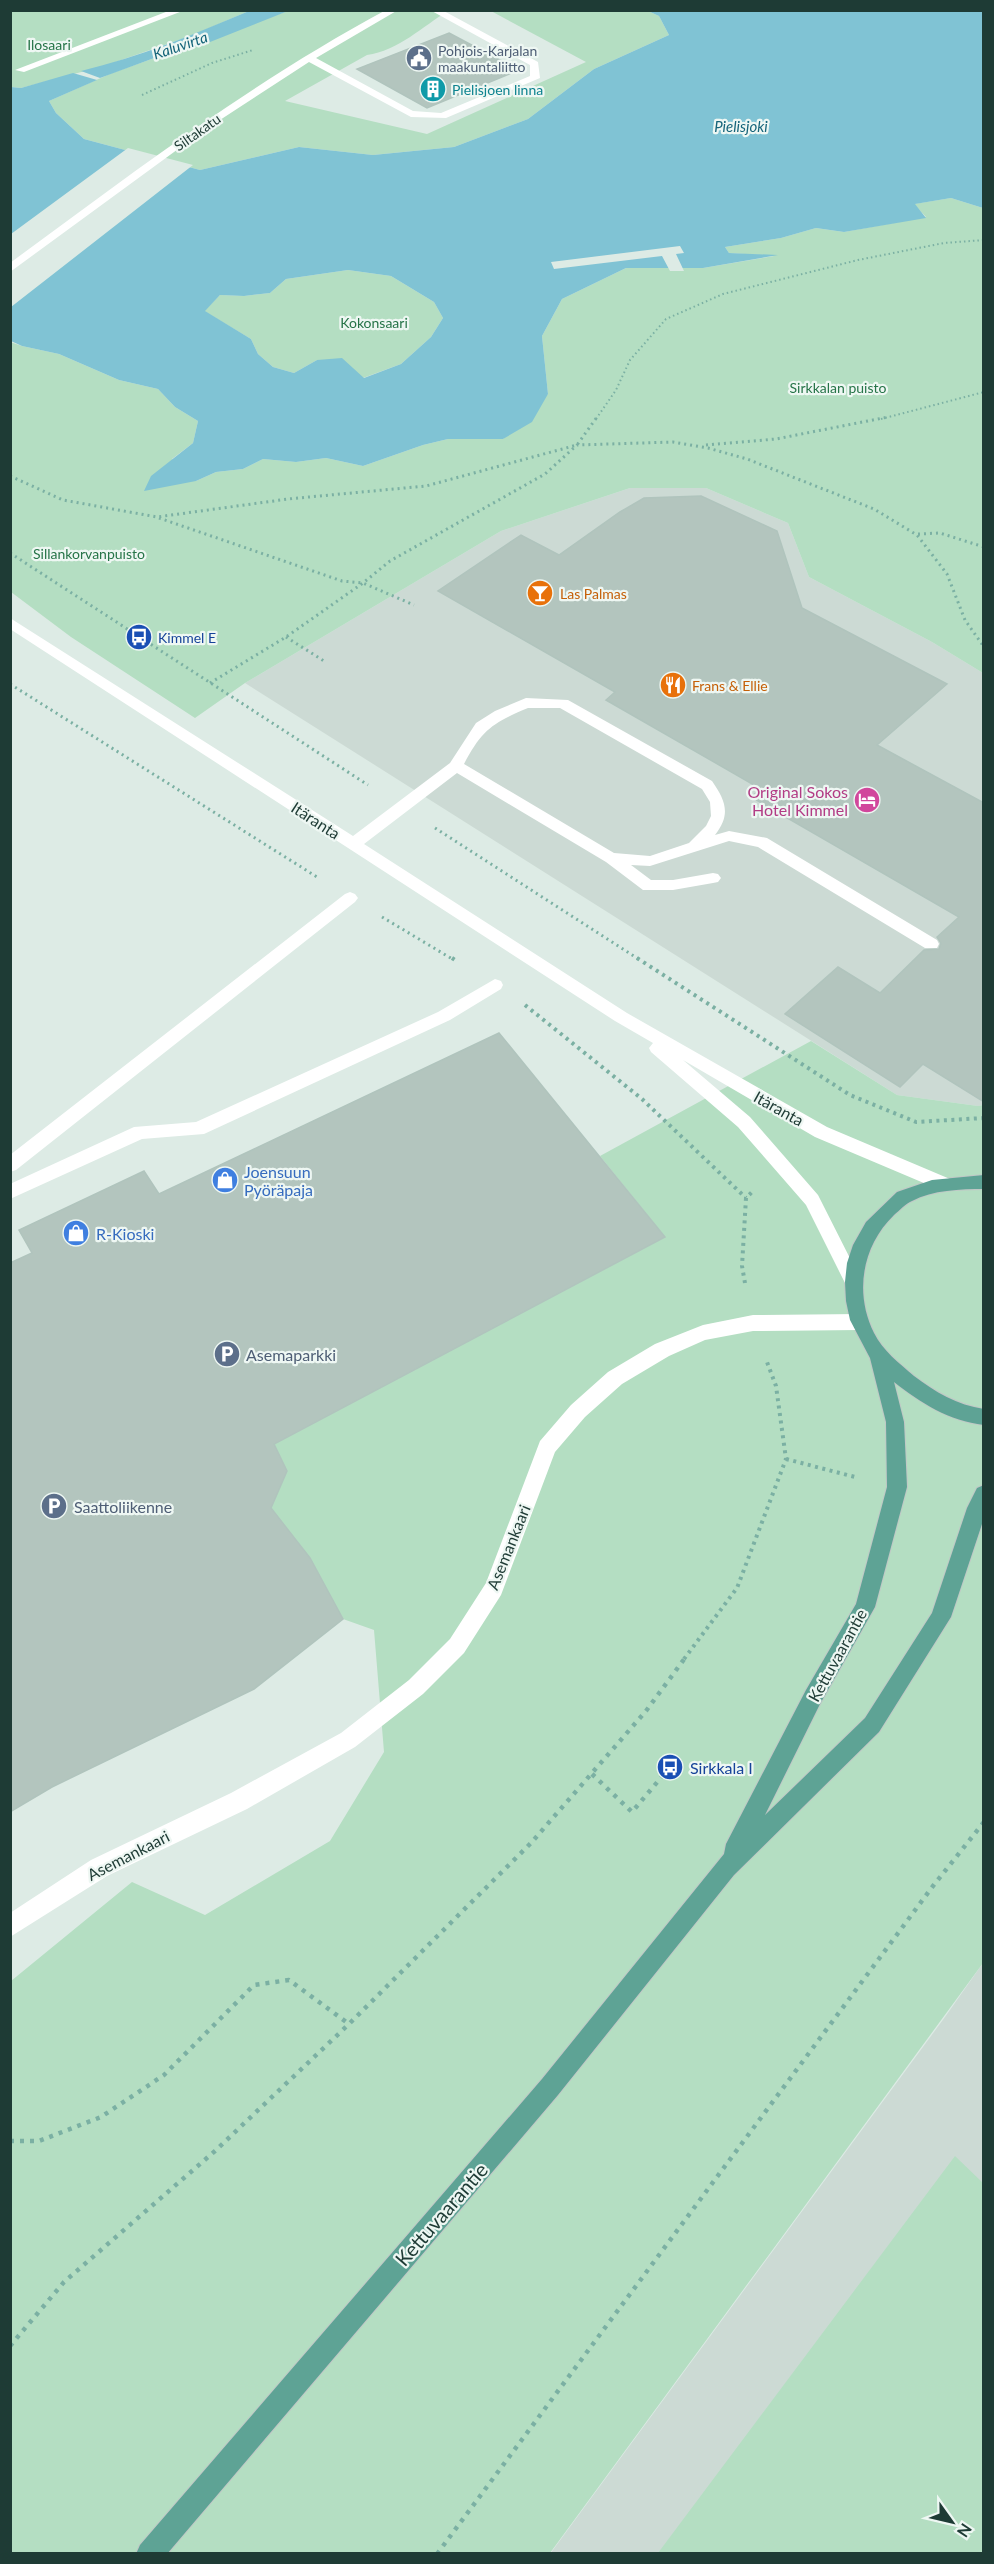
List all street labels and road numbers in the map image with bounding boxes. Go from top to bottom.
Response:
street label: Siltakatu [170,110,224,154]
street label: Itäranta [288,797,344,843]
street label: Itäranta [751,1087,807,1129]
street label: Asemankaari [482,1502,534,1592]
street label: Kettuvaarantie [804,1605,870,1705]
street label: Asemankaari [84,1826,172,1884]
street label: Kettuvaarantie [390,2158,492,2270]

